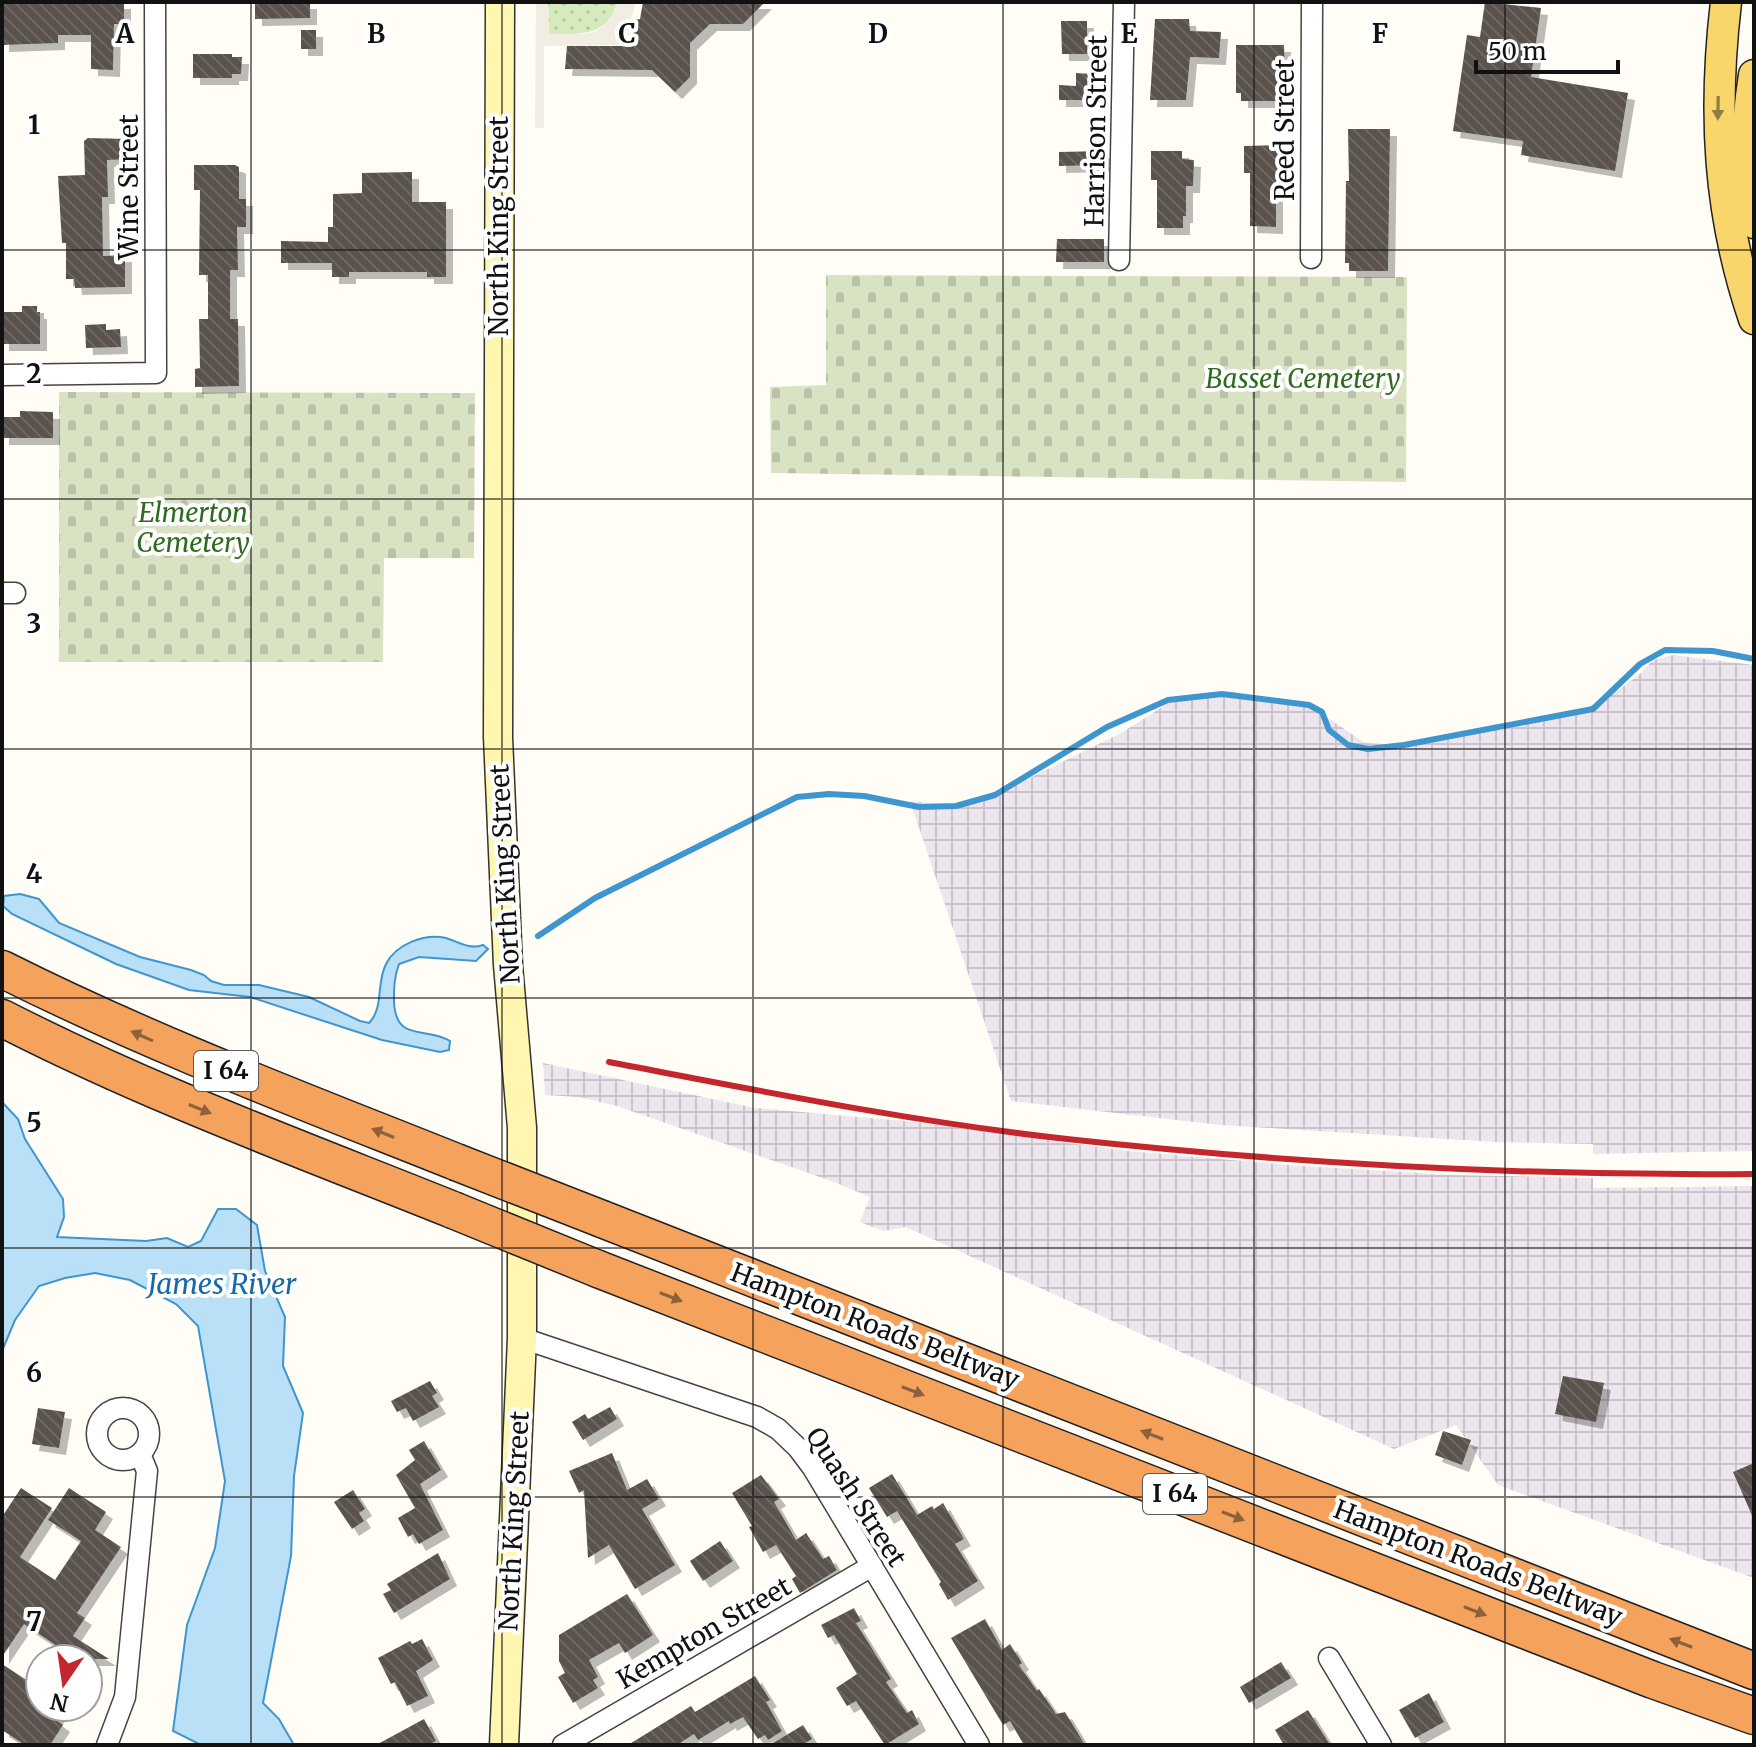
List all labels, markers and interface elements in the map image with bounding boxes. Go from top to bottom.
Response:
text: A [115,17,135,50]
text: B [367,17,385,50]
text: C [618,17,636,50]
text: D [868,17,888,50]
text: E [1121,17,1138,50]
text: F [1372,17,1388,50]
scale bar [1476,24,1618,74]
street label: Harrison Street [1077,35,1114,227]
text: 50 m [1488,36,1547,67]
street label: Reed Street [1268,59,1301,201]
one-way arrow [1712,96,1724,121]
text: 1 [28,108,40,141]
street label: Wine Street [112,114,145,261]
street label: North King Street [482,116,515,336]
text: 2 [26,357,42,390]
park label: Basset Cemetery [1206,362,1400,395]
park label: Elmerton Cemetery [136,496,250,559]
text: 3 [27,607,41,640]
street label: North King Street [482,763,527,985]
text: 4 [26,857,43,890]
one-way arrow [130,1030,154,1043]
road number: I 64 [194,1051,258,1091]
one-way arrow [188,1103,212,1116]
text: 5 [26,1106,42,1139]
one-way arrow [371,1127,395,1140]
street label: Hampton Roads Beltway [726,1255,1025,1396]
water label: James River [145,1266,297,1302]
one-way arrow [659,1291,683,1304]
text: 6 [26,1356,42,1389]
one-way arrow [901,1385,925,1398]
street label: North King Street [491,1410,536,1632]
street label: Quash Street [799,1421,914,1573]
one-way arrow [1140,1428,1164,1441]
road number: I 64 [1143,1474,1207,1514]
street label: Hampton Roads Beltway [1329,1492,1628,1633]
one-way arrow [1221,1510,1245,1523]
street label: Kempton Street [611,1569,797,1696]
text: 7 [26,1605,42,1638]
one-way arrow [1464,1605,1488,1618]
one-way arrow [1669,1636,1693,1649]
north arrow [24,1643,104,1723]
text: N [47,1687,71,1718]

